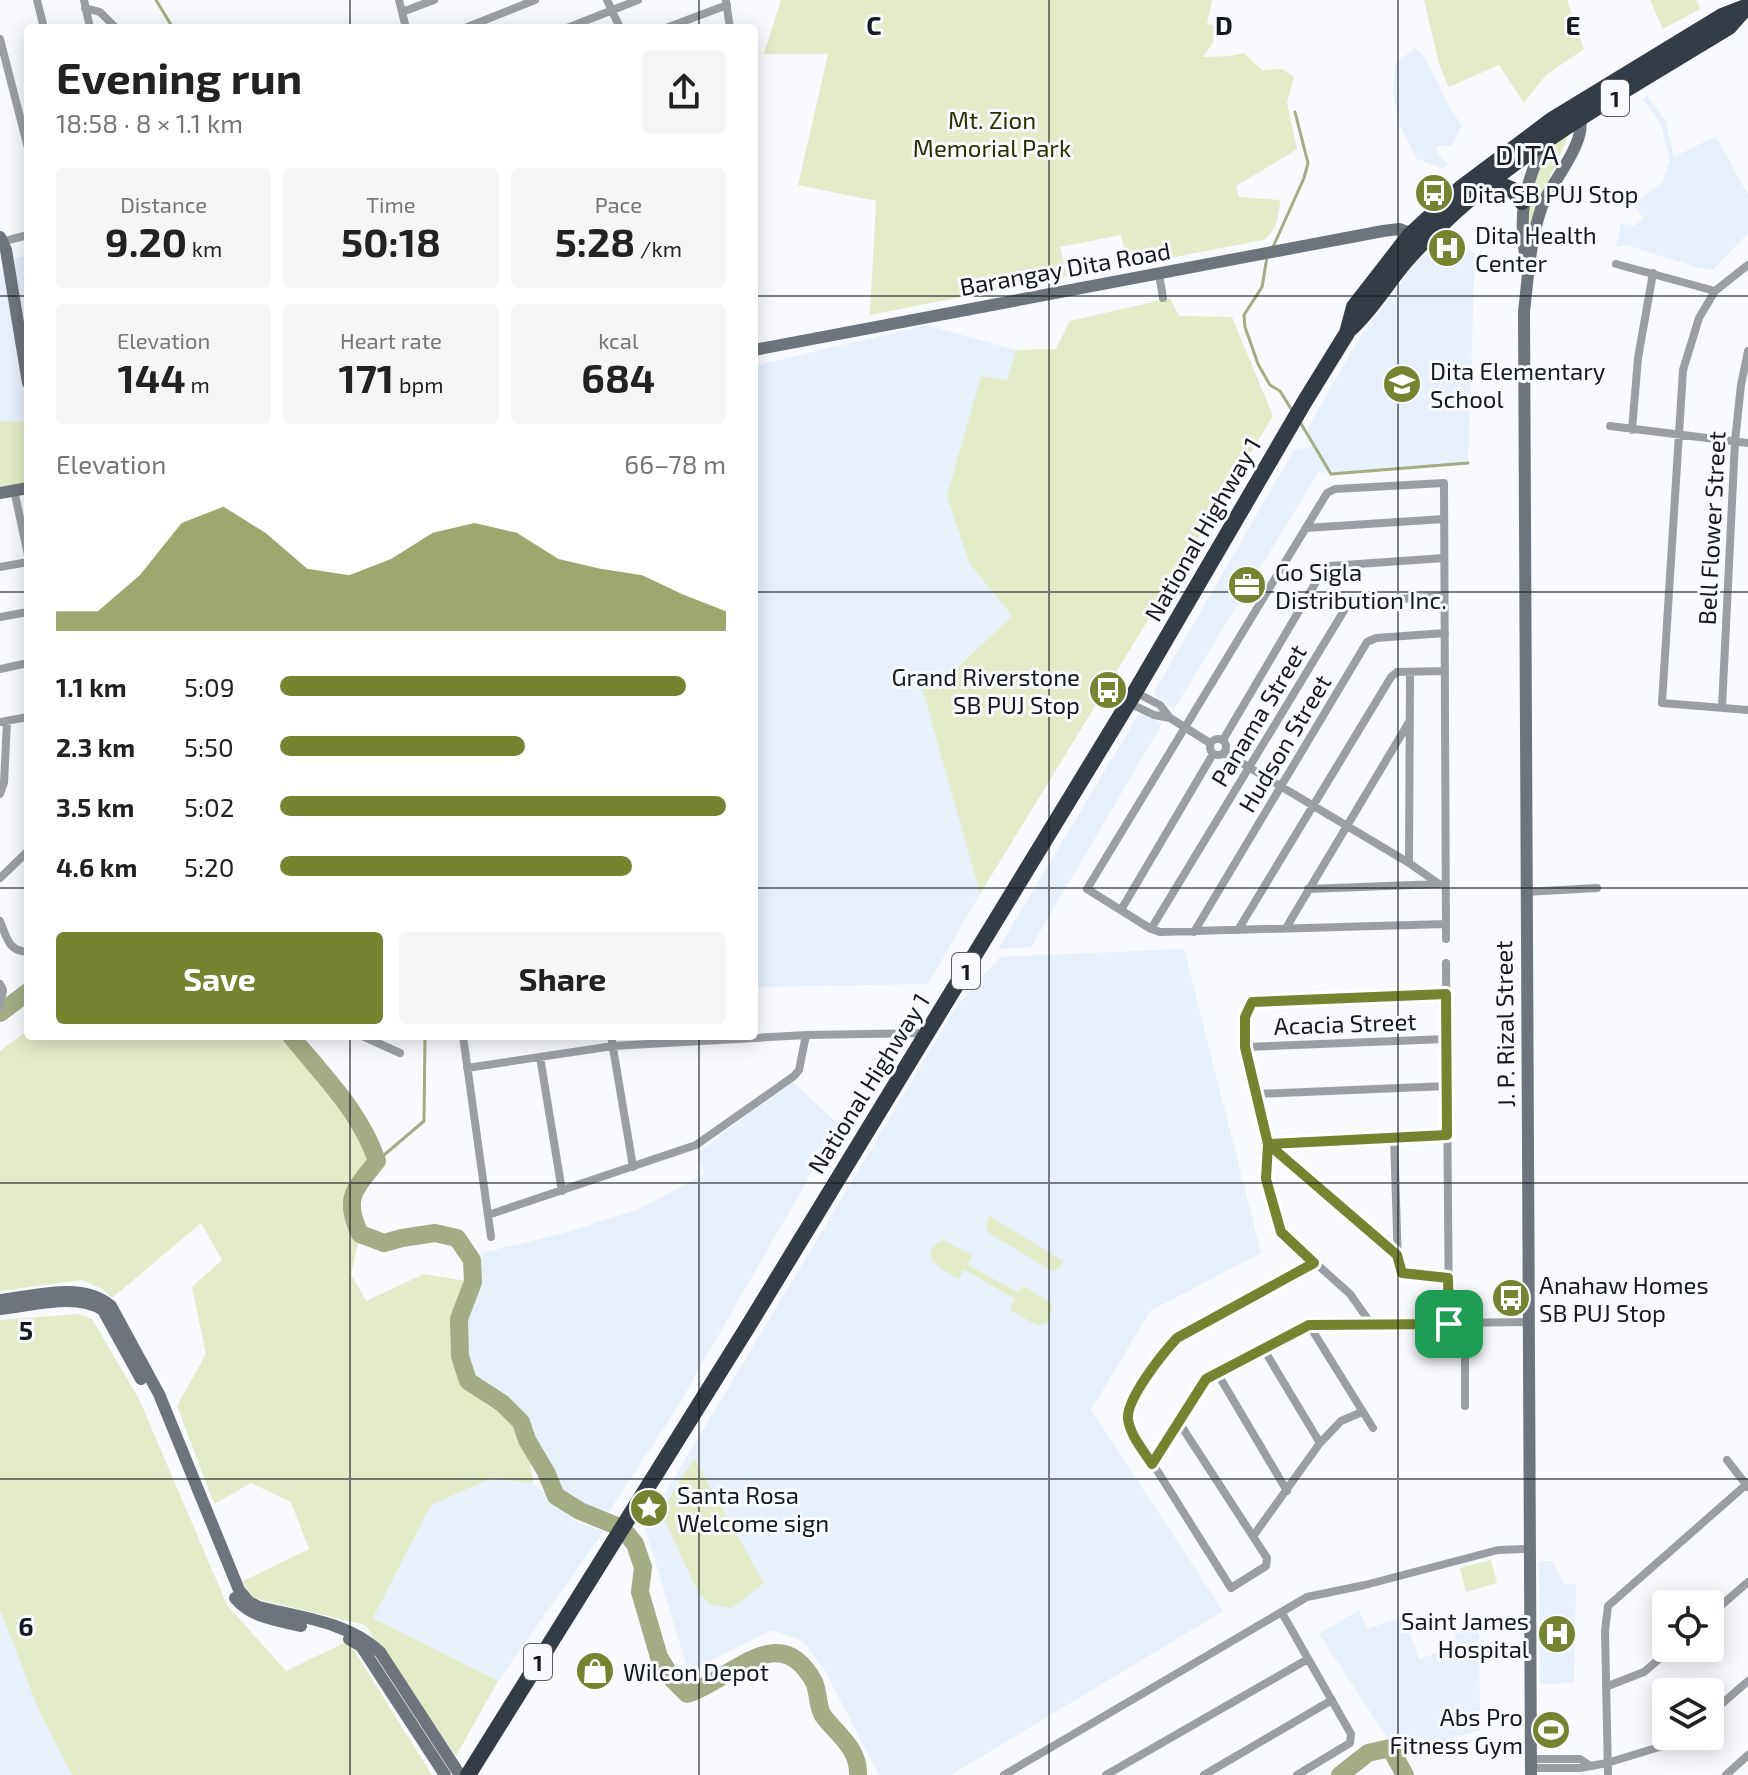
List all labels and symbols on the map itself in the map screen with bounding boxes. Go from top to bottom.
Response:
text: C [866,9,882,40]
text: D [1215,9,1233,40]
text: E [1565,9,1581,40]
road number: 1 [1601,80,1629,116]
park label: Mt. Zion Memorial Park [913,105,1071,162]
district label: DITA [1495,137,1561,171]
bus stop icon: Dita SB PUJ Stop [1413,172,1455,214]
place label: Dita SB PUJ Stop [1462,179,1639,208]
place label: Dita Health Center [1475,220,1597,277]
hospital icon: Dita Health Center [1426,227,1468,269]
street label: Barangay Dita Road [957,235,1173,301]
place label: Dita Elementary School [1430,356,1606,413]
school or university icon: Dita Elementary School [1381,363,1423,405]
street label: Bell Flower Street [1691,430,1731,626]
street label: National Highway 1 [1138,432,1266,626]
place label: Go Sigla Distribution Inc. [1275,557,1447,614]
office icon: Go Sigla Distribution Inc. [1226,564,1268,606]
street label: Panama Street [1204,639,1312,791]
place label: Grand Riverstone SB PUJ Stop [891,662,1080,719]
bus stop icon: Grand Riverstone SB PUJ Stop [1087,669,1129,711]
street label: Hudson Street [1232,669,1336,817]
street label: J. P. Rizal Street [1488,940,1520,1108]
road number: 1 [952,953,980,989]
street label: National Highway 1 [801,987,935,1179]
street label: Acacia Street [1273,1006,1417,1040]
place label: Anahaw Homes SB PUJ Stop [1539,1270,1709,1327]
bus stop icon: Anahaw Homes SB PUJ Stop [1490,1277,1532,1319]
pin [1415,1290,1483,1358]
text: 5 [19,1314,33,1345]
place label: Santa Rosa Welcome sign [677,1480,829,1537]
place icon: Santa Rosa Welcome sign [628,1487,670,1529]
place label: Saint James Hospital [1401,1606,1529,1663]
text: 6 [18,1610,34,1641]
hospital icon: Saint James Hospital [1536,1613,1578,1655]
road number: 1 [524,1644,552,1680]
shop icon: Wilcon Depot [574,1650,616,1692]
place label: Wilcon Depot [623,1657,769,1686]
place label: Abs Pro Fitness Gym [1390,1702,1523,1759]
sports icon: Abs Pro Fitness Gym [1530,1709,1572,1751]

